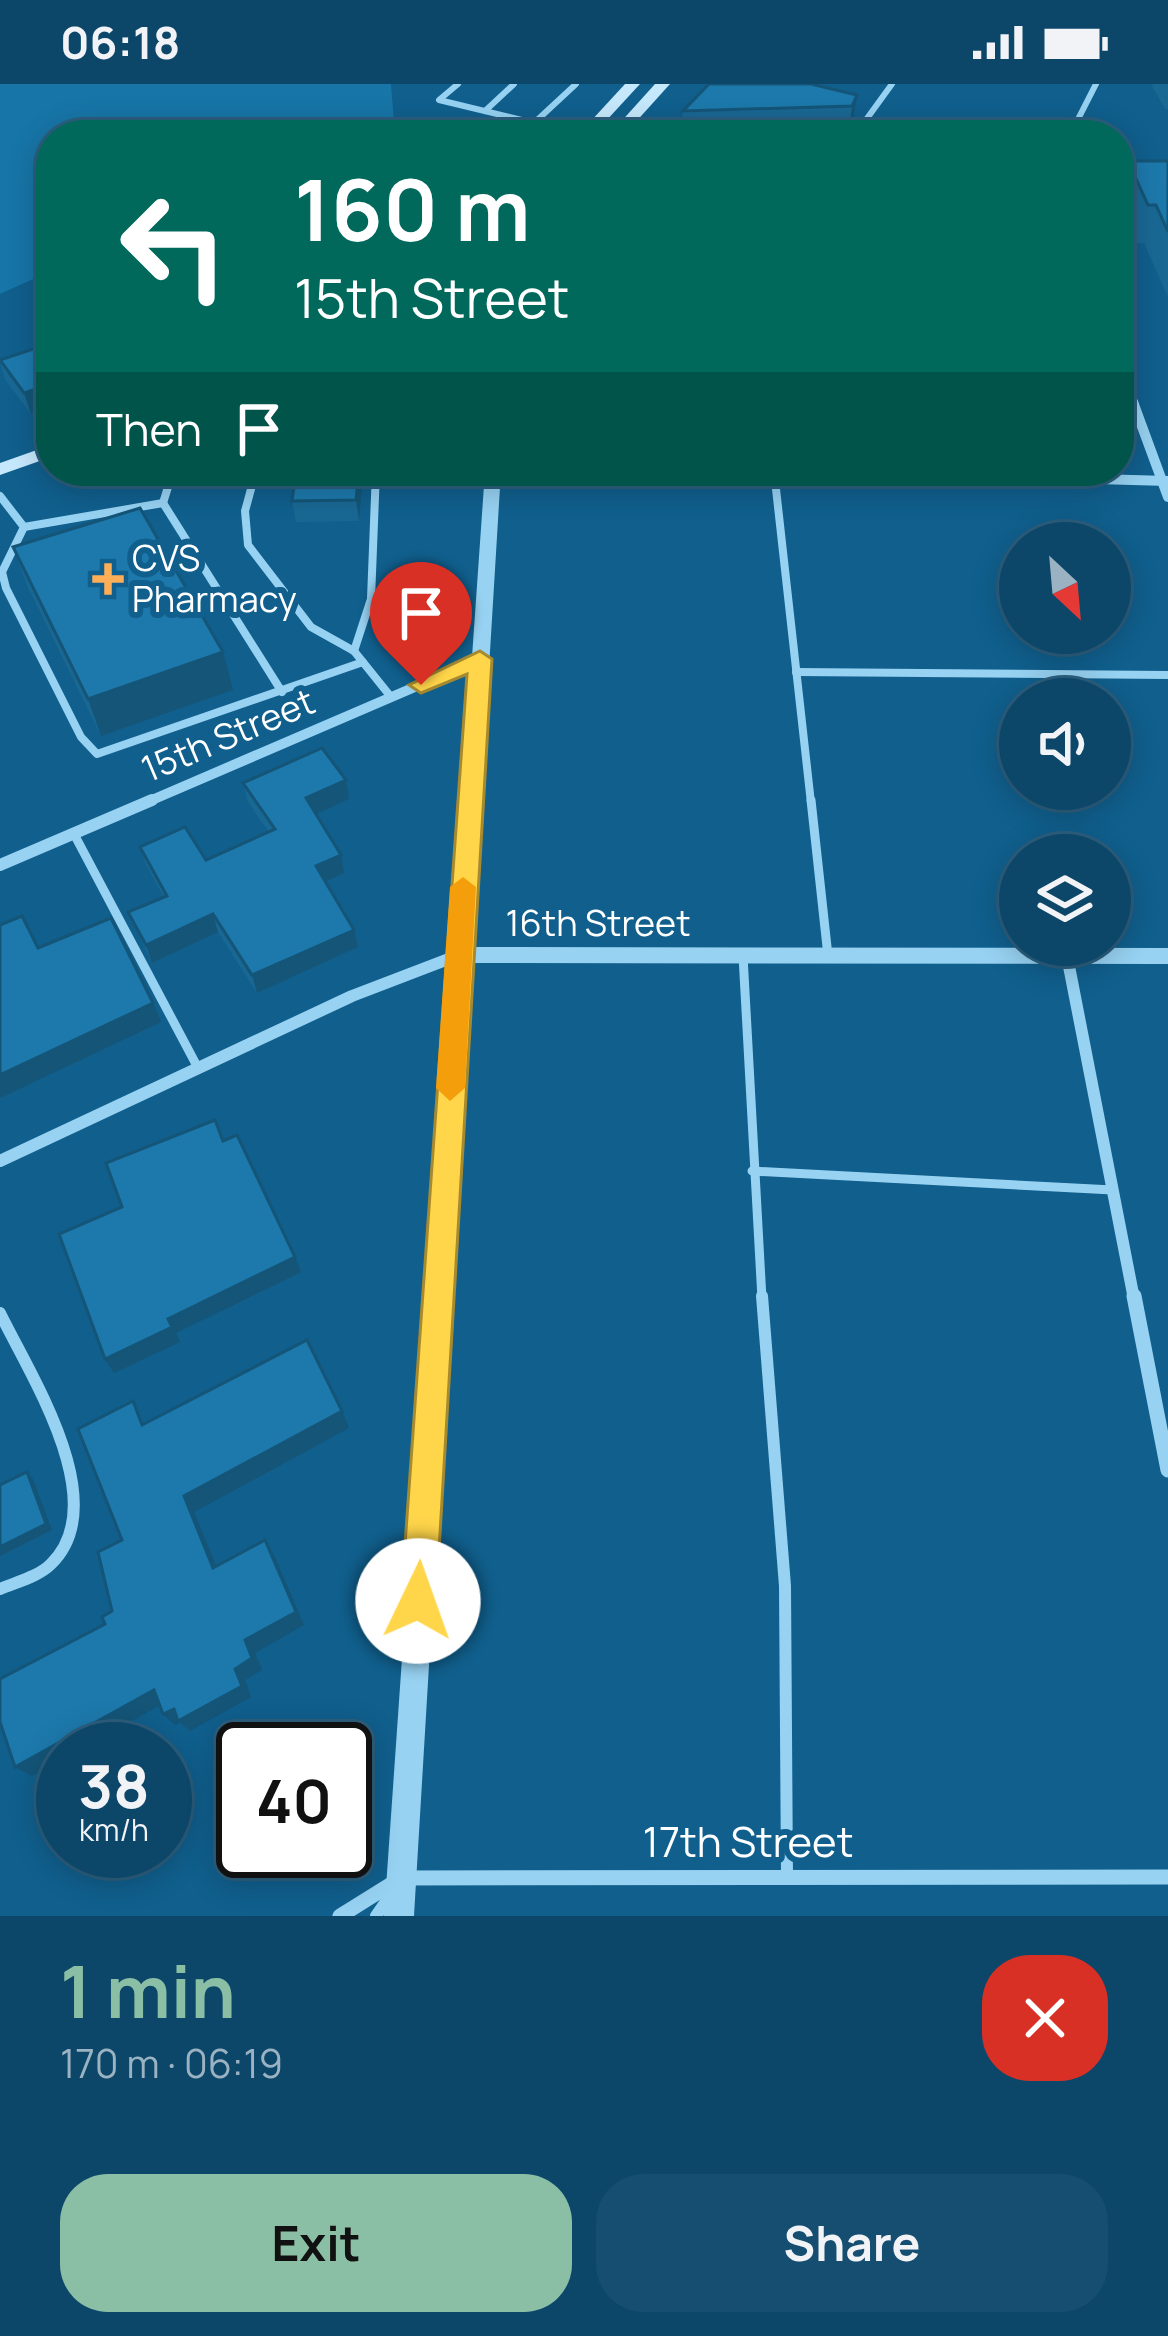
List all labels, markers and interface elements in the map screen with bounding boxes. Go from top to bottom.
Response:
text: 06:18 [60,11,180,73]
text: 160 m [294,151,531,266]
icon: left [96,168,252,324]
text: 15th Street [294,260,569,334]
icon: arrive [226,396,292,462]
text: Then [96,398,202,460]
north arrow [999,522,1131,654]
map controls [999,522,1131,966]
place label: CVS Pharmacy [132,533,297,623]
pin [370,562,472,685]
marker: CVS Pharmacy [95,566,121,592]
icon: arrive [388,580,454,646]
street label: 15th Street [134,676,322,793]
button: sound [999,678,1131,810]
button: layers [999,834,1131,966]
street label: 16th Street [505,898,691,947]
position arrow [355,1538,481,1664]
speed limit sign: 40 [216,1722,372,1878]
text: 38 [78,1744,150,1826]
text: km/h [79,1809,149,1850]
street label: 17th Street [643,1812,854,1870]
text: 1 min [60,1941,236,2040]
button: close [982,1955,1108,2081]
text: 170 m · 06:19 [60,2036,283,2090]
button: Exit [60,2174,572,2312]
button: Share [596,2174,1108,2312]

